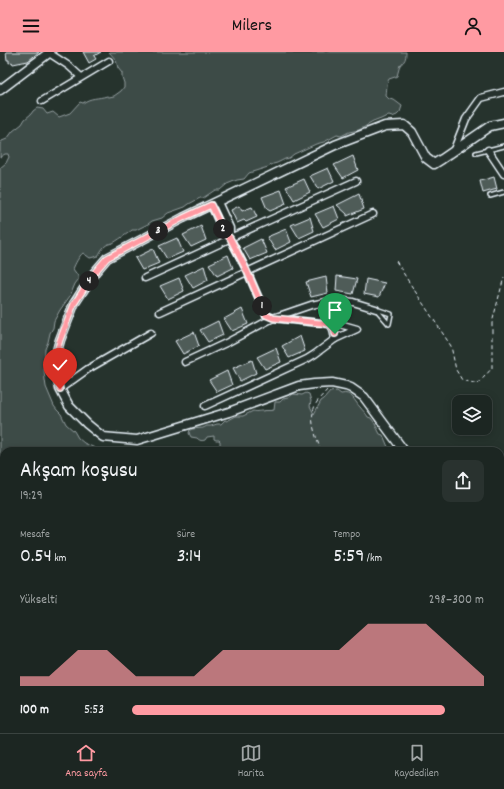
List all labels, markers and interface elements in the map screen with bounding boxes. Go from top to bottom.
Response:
text: Milers [232,14,272,39]
icon: menu [20,15,42,37]
icon: person [462,15,484,37]
pin: 2 [213,219,233,239]
pin: 3 [148,221,168,241]
text: 2 [221,221,225,237]
text: 3 [156,223,160,239]
pin: 4 [79,271,99,291]
text: 4 [87,273,91,289]
pin [318,293,352,334]
pin: 1 [252,296,272,316]
text: 1 [261,298,263,314]
icon: arrive [324,299,346,321]
pin [43,348,77,389]
icon: check [49,354,71,376]
map controls [452,395,492,435]
button: layers [452,395,492,435]
text: Akşam koşusu [20,456,138,487]
button: share [442,460,484,502]
text: 19:29 [20,487,43,506]
text: Mesafe [20,527,50,543]
text: Süre [177,527,195,543]
text: Tempo [333,527,360,543]
text: 0.54 [20,543,52,571]
text: 3:14 [177,543,202,571]
text: 5:59 [333,543,364,571]
text: km [52,551,66,567]
text: /km [364,551,382,567]
text: Yükselti [20,591,57,610]
text: 298–300 m [429,591,484,610]
text: 100 m [20,701,49,720]
text: 5:53 [84,701,104,720]
tab: Ana sayfa [65,742,107,782]
tab: Harita [238,742,264,782]
tab: Kaydedilen [394,742,439,782]

